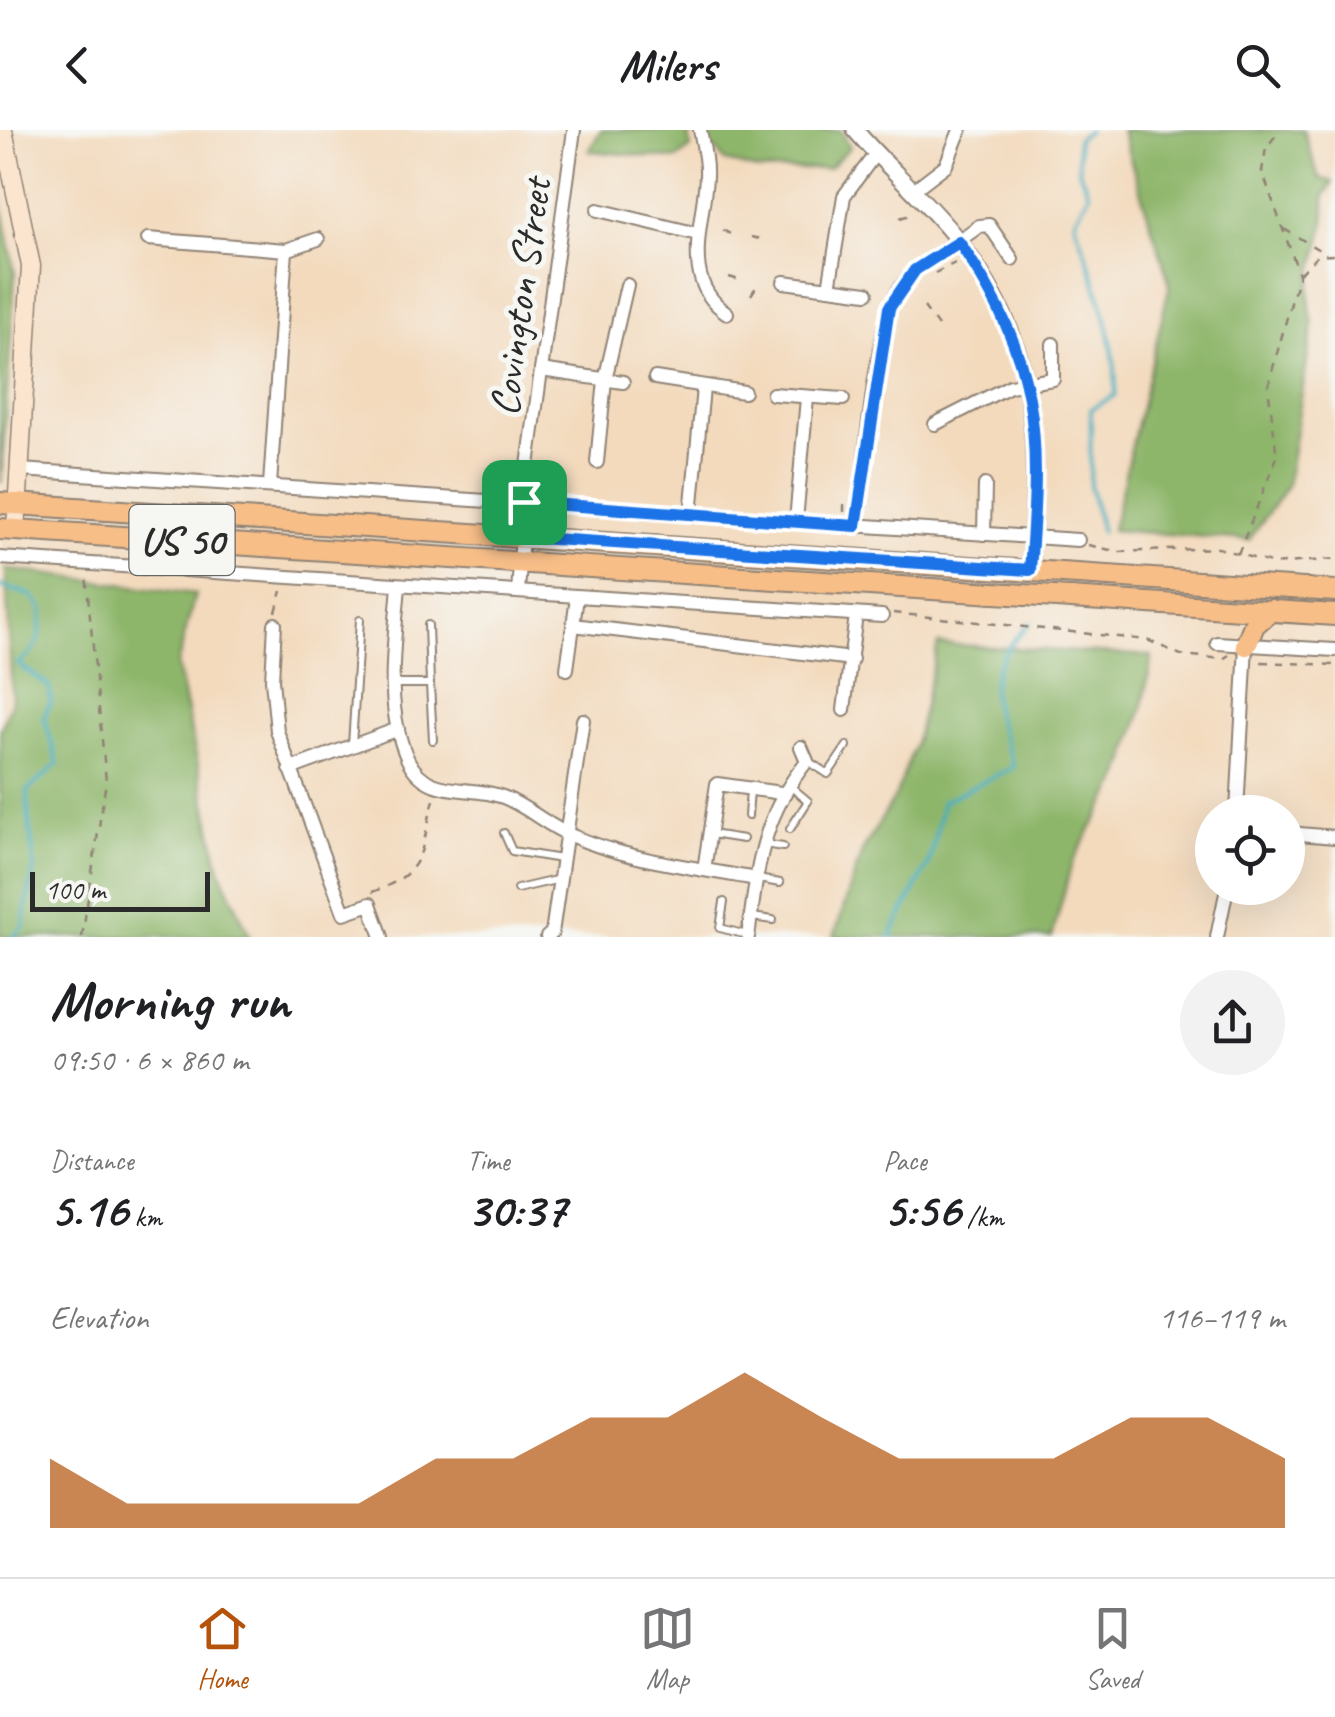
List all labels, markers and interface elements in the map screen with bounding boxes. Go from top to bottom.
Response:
text: Milers [619,37,716,94]
icon: back [50,38,105,93]
icon: search [1230,38,1285,93]
street label: Covington Street [478,171,564,419]
pin [482,460,567,545]
icon: arrive [497,475,552,530]
road number: US 50 [130,505,234,575]
map controls [1195,795,1305,905]
button: locate [1195,795,1305,905]
scale bar [30,867,210,911]
text: 100 m [45,872,105,907]
text: Morning run [50,966,290,1036]
button: share [1180,970,1285,1075]
text: 09:50 · 6 × 860 m [50,1039,248,1080]
text: Distance [50,1143,134,1178]
text: Time [467,1143,510,1178]
text: Pace [883,1143,926,1178]
text: 5.16 [50,1178,128,1241]
text: 30:37 [467,1178,566,1241]
text: 5:56 [883,1178,960,1241]
text: km [128,1199,162,1234]
text: /km [960,1199,1004,1234]
text: Elevation [50,1297,148,1338]
text: 116–119 m [1159,1297,1285,1338]
tab: Home [195,1601,250,1696]
tab: Map [640,1601,695,1696]
tab: Saved [1085,1601,1140,1696]

